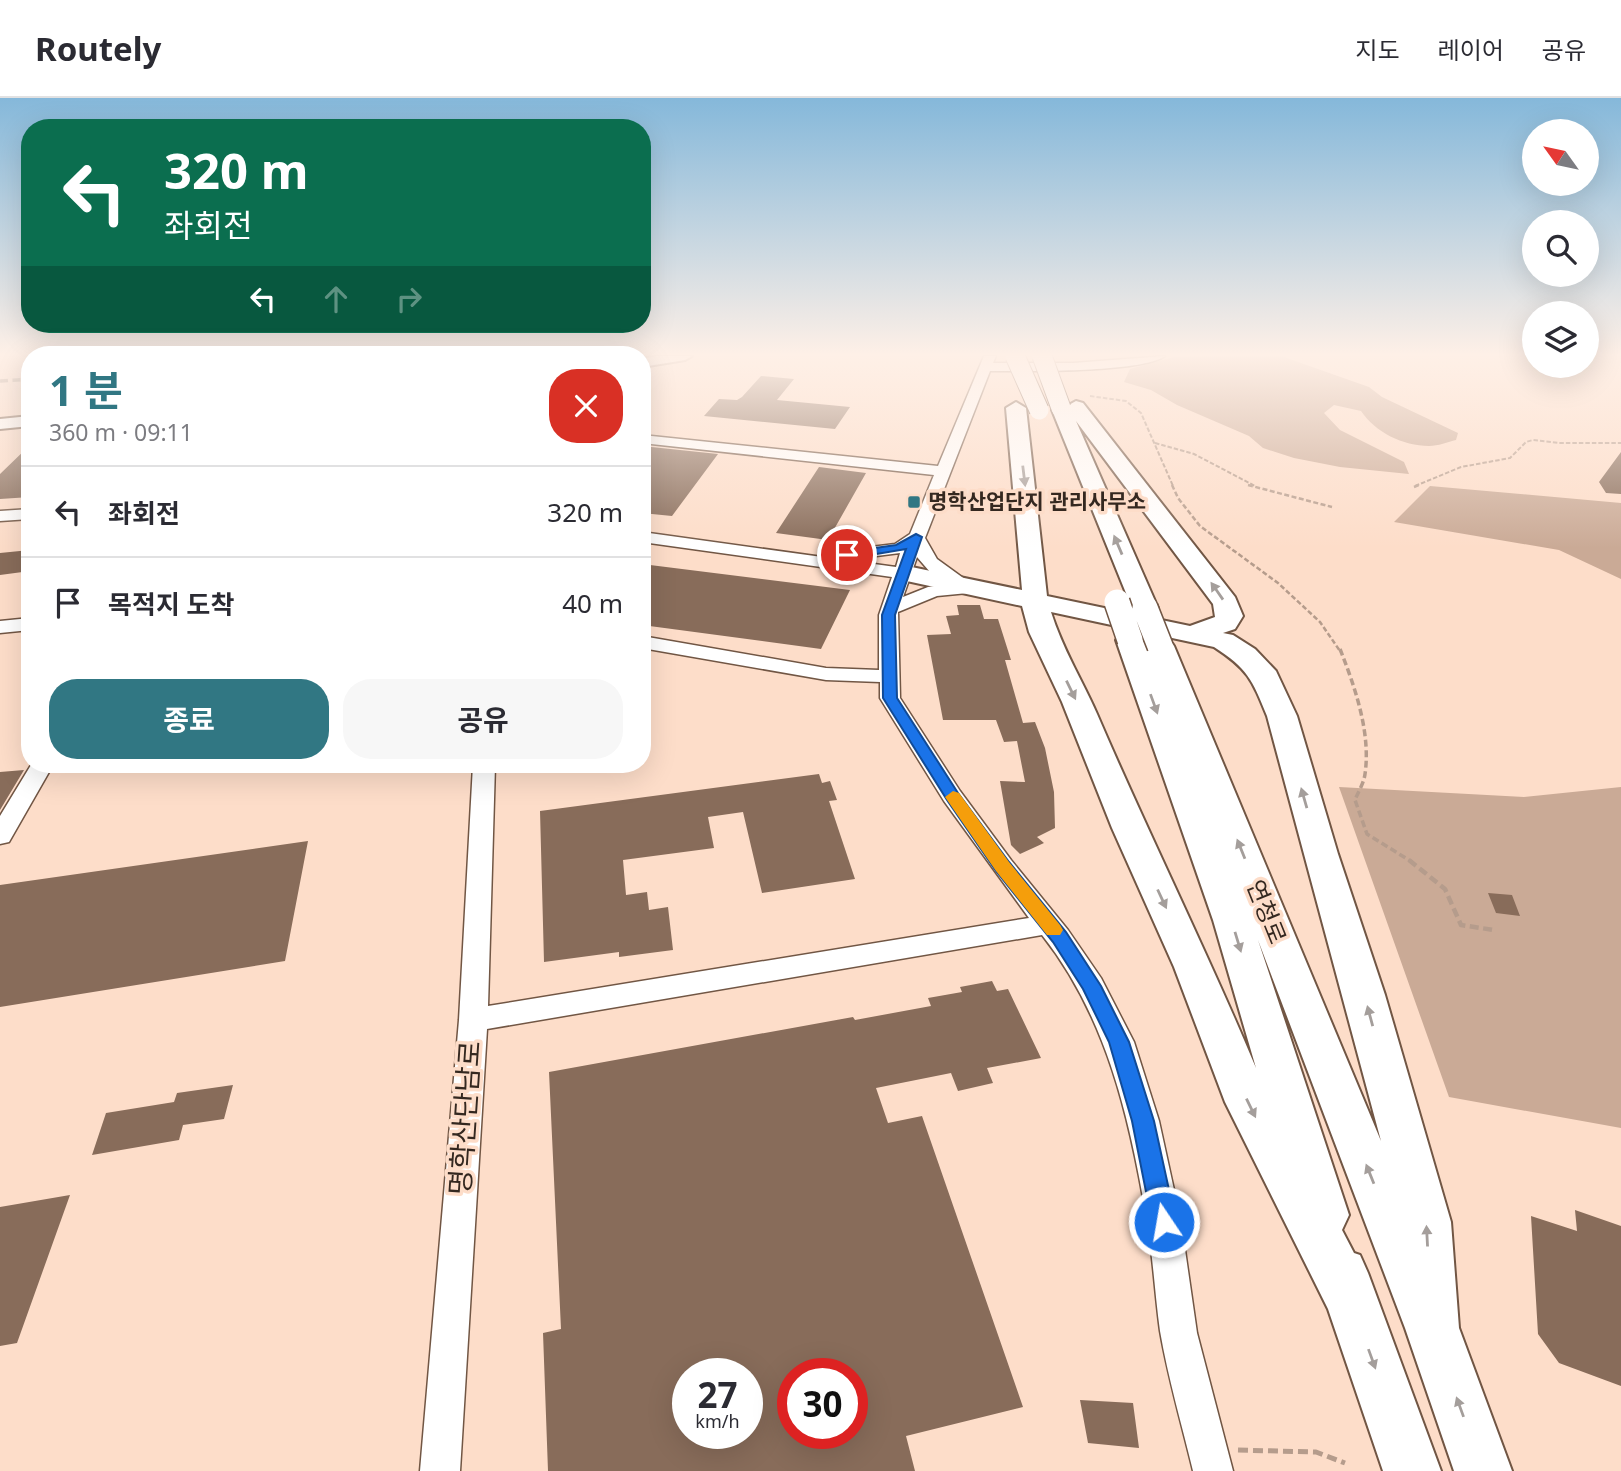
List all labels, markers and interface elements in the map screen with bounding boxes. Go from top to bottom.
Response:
text: Routely [35,26,161,71]
text: 지도 [1355,33,1400,66]
text: 레이어 [1438,33,1504,66]
text: 공유 [1542,33,1586,66]
north arrow [1522,119,1600,196]
map controls [1522,119,1599,378]
text: 320 m [164,137,309,203]
icon: left [49,147,140,238]
text: 좌회전 [164,203,252,246]
button: search [1522,210,1599,287]
icon: left [244,280,282,318]
icon: ahead [317,280,355,318]
icon: right [390,280,428,318]
button: layers [1522,301,1599,378]
text: 1 분 [49,361,123,418]
button: close [549,369,623,443]
text: 360 m · 09:11 [49,416,193,448]
one-way arrow [1019,465,1030,487]
place label: 명학산업단지 관리사무소 [928,487,1146,515]
icon: left [49,493,87,531]
text: 320 m [547,494,623,530]
marker: 명학산업단지 관리사무소 [906,494,922,510]
text: 좌회전 [108,495,180,531]
pin [817,525,877,585]
one-way arrow [1113,534,1124,555]
icon: arrive [828,536,866,574]
one-way arrow [1211,582,1225,600]
icon: arrive [49,584,87,622]
text: 40 m [562,585,623,621]
text: 목적지 도착 [108,586,234,622]
button: 종료 [49,679,329,759]
button: 공유 [343,679,623,759]
one-way arrow [1066,680,1077,700]
one-way arrow [1148,694,1159,715]
one-way arrow [1299,787,1309,808]
one-way arrow [1235,838,1246,859]
street label: 연청로 [1240,875,1295,948]
one-way arrow [1156,889,1168,909]
one-way arrow [1234,931,1244,952]
one-way arrow [1364,1004,1375,1026]
street label: 명학산단남로 [440,1040,488,1196]
one-way arrow [1246,1098,1257,1118]
one-way arrow [1365,1163,1376,1184]
position arrow [1127,1185,1201,1259]
one-way arrow [1421,1224,1432,1246]
one-way arrow [1367,1349,1378,1370]
speed limit sign: 30 [777,1358,868,1449]
text: 27 [697,1371,738,1418]
one-way arrow [1454,1396,1465,1417]
text: km/h [695,1409,740,1433]

